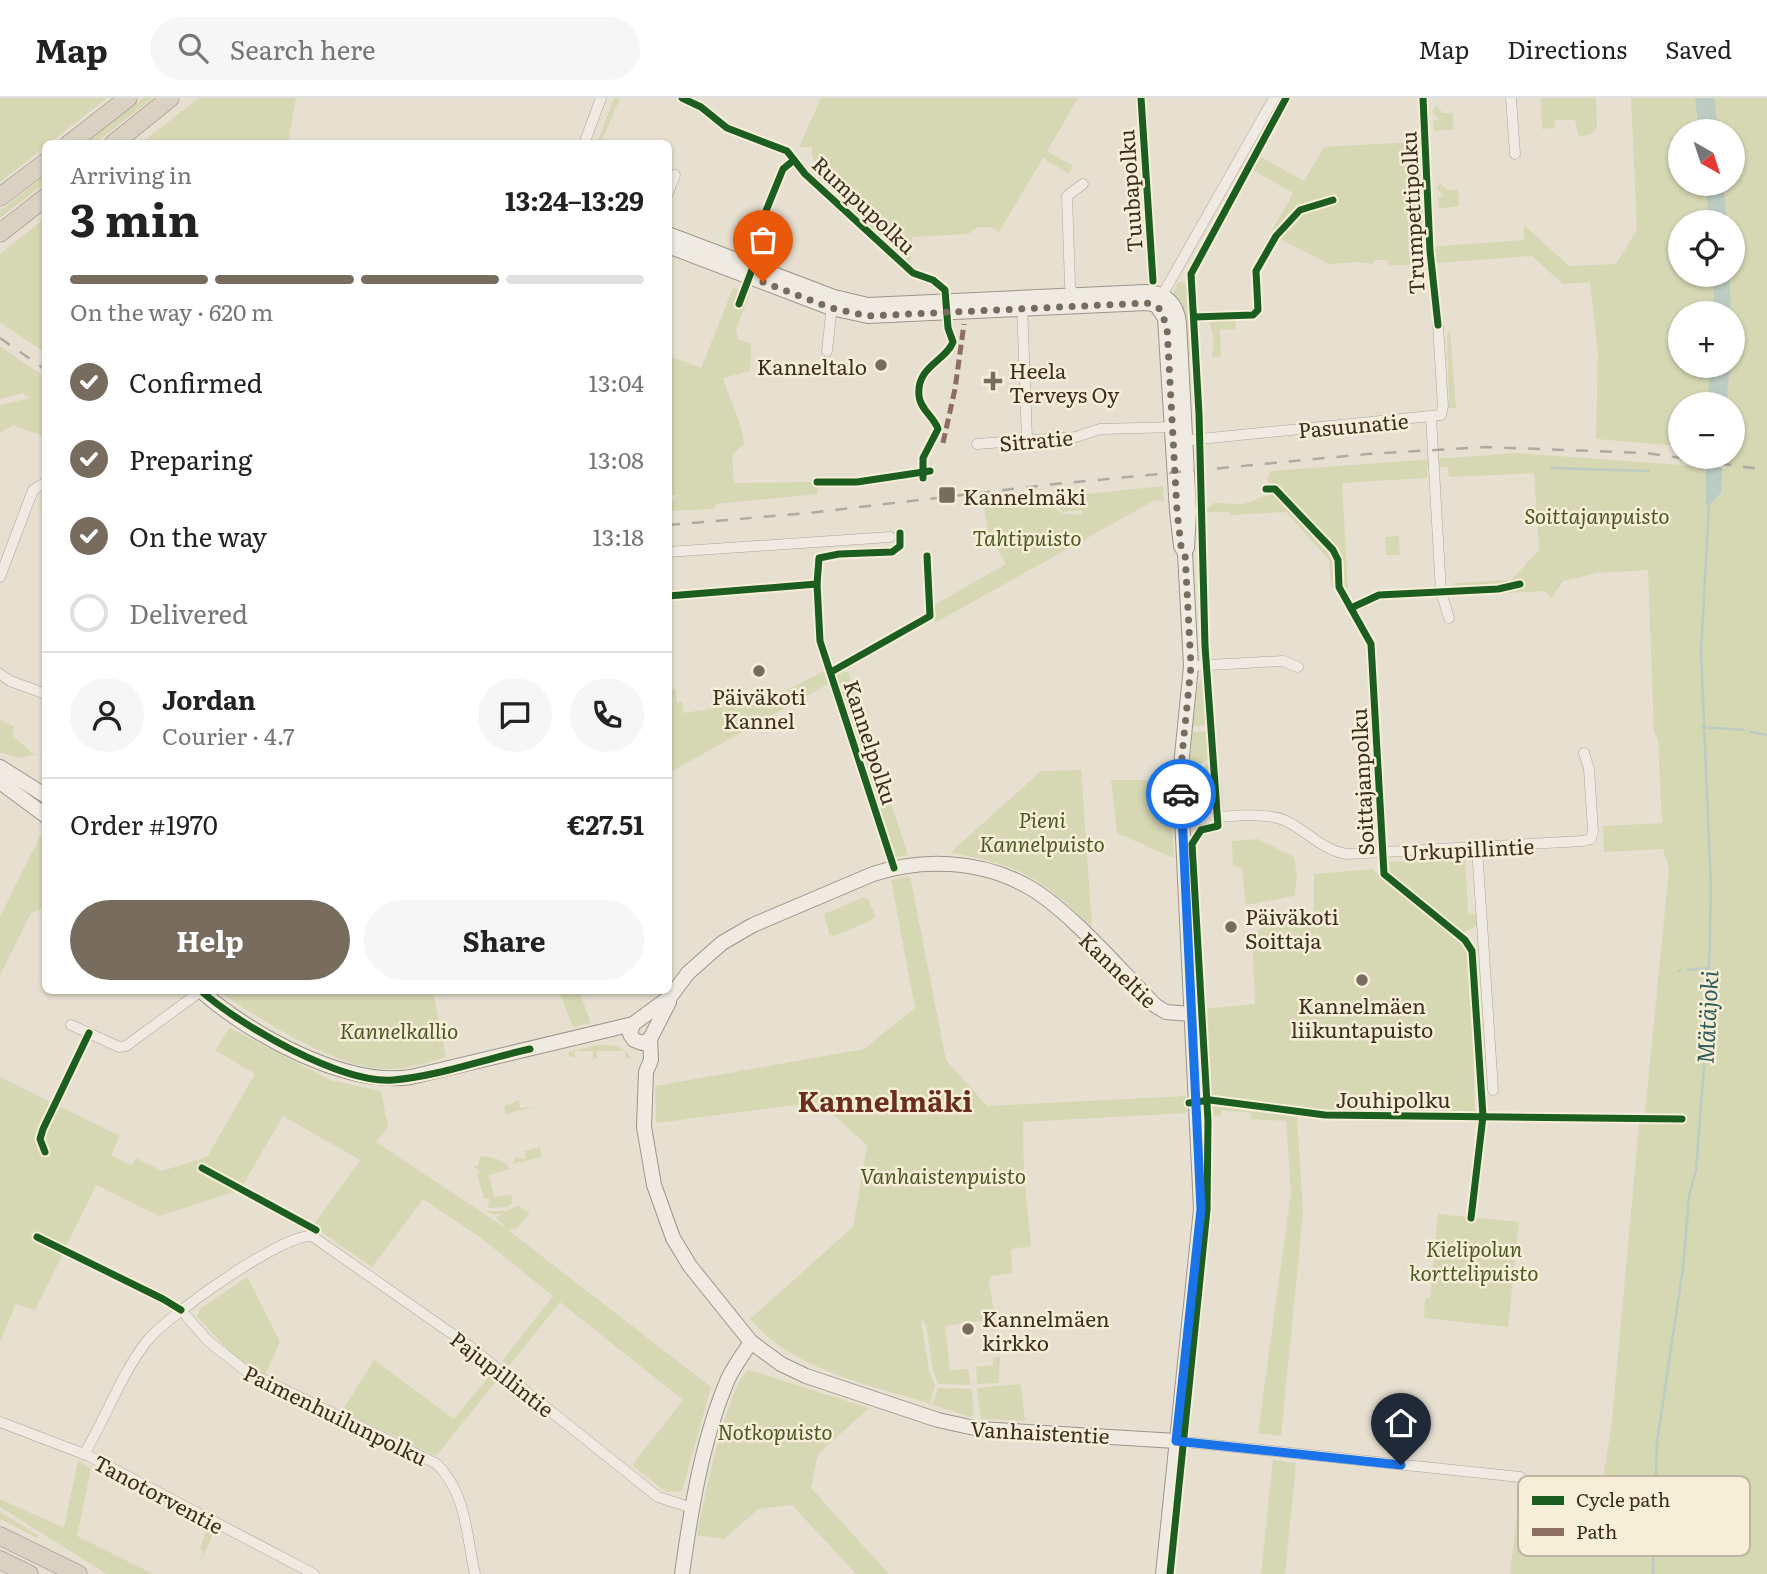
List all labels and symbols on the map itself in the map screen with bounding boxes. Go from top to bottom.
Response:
north arrow [1668,119,1745,196]
street label: Tuubapolku [1109,129,1149,253]
street label: Trumpettipolku [1391,130,1431,296]
street label: Rumpupolku [806,148,924,260]
pin [733,210,793,282]
place label: Kanneltalo [757,350,867,381]
place label: Heela Terveys Oy [1009,354,1120,409]
marker: Kanneltalo [873,357,889,373]
marker: Heela Terveys Oy [983,371,1003,391]
street label: Pasuunatie [1296,404,1410,444]
street label: Sitratie [998,420,1074,458]
place label: Kannelmäki [963,480,1086,511]
marker: Kannelmäki [937,485,957,505]
park label: Soittajanpuisto [1524,499,1670,530]
park label: Tahtipuisto [973,521,1081,552]
marker: Päiväkoti Kannel [751,663,767,679]
street label: Kannelpolku [837,676,907,808]
place label: Päiväkoti Kannel [712,680,806,735]
street label: Soittajanpolku [1342,707,1380,857]
courier [1146,759,1216,829]
park label: Pieni Kannelpuisto [979,803,1105,858]
street label: Urkupillintie [1401,829,1535,867]
place label: Päiväkoti Soittaja [1245,900,1339,955]
marker: Päiväkoti Soittaja [1223,919,1239,935]
street label: Kanneltie [1073,924,1165,1014]
water label: Mätäjoki [1687,969,1725,1065]
marker: Kannelmäen liikuntapuisto [1354,972,1370,988]
place label: Kannelmäen liikuntapuisto [1291,989,1433,1044]
park label: Kannelkallio [340,1014,458,1045]
district label: Kannelmäki [798,1079,972,1121]
street label: Jouhipolku [1335,1083,1451,1114]
park label: Vanhaistenpuisto [860,1159,1026,1190]
park label: Kielipolun korttelipuisto [1409,1232,1539,1287]
place label: Kannelmäen kirkko [982,1302,1110,1357]
marker: Kannelmäen kirkko [960,1321,976,1337]
street label: Pajupillintie [445,1323,561,1423]
street label: Paimenhuilunpolku [239,1356,433,1472]
pin [1371,1393,1431,1465]
street label: Vanhaistentie [970,1412,1110,1450]
park label: Notkopuisto [717,1415,833,1446]
street label: Tanotorventie [88,1446,230,1540]
legend [1518,1476,1750,1556]
text: Cycle path [1576,1485,1670,1513]
text: Path [1576,1517,1617,1545]

